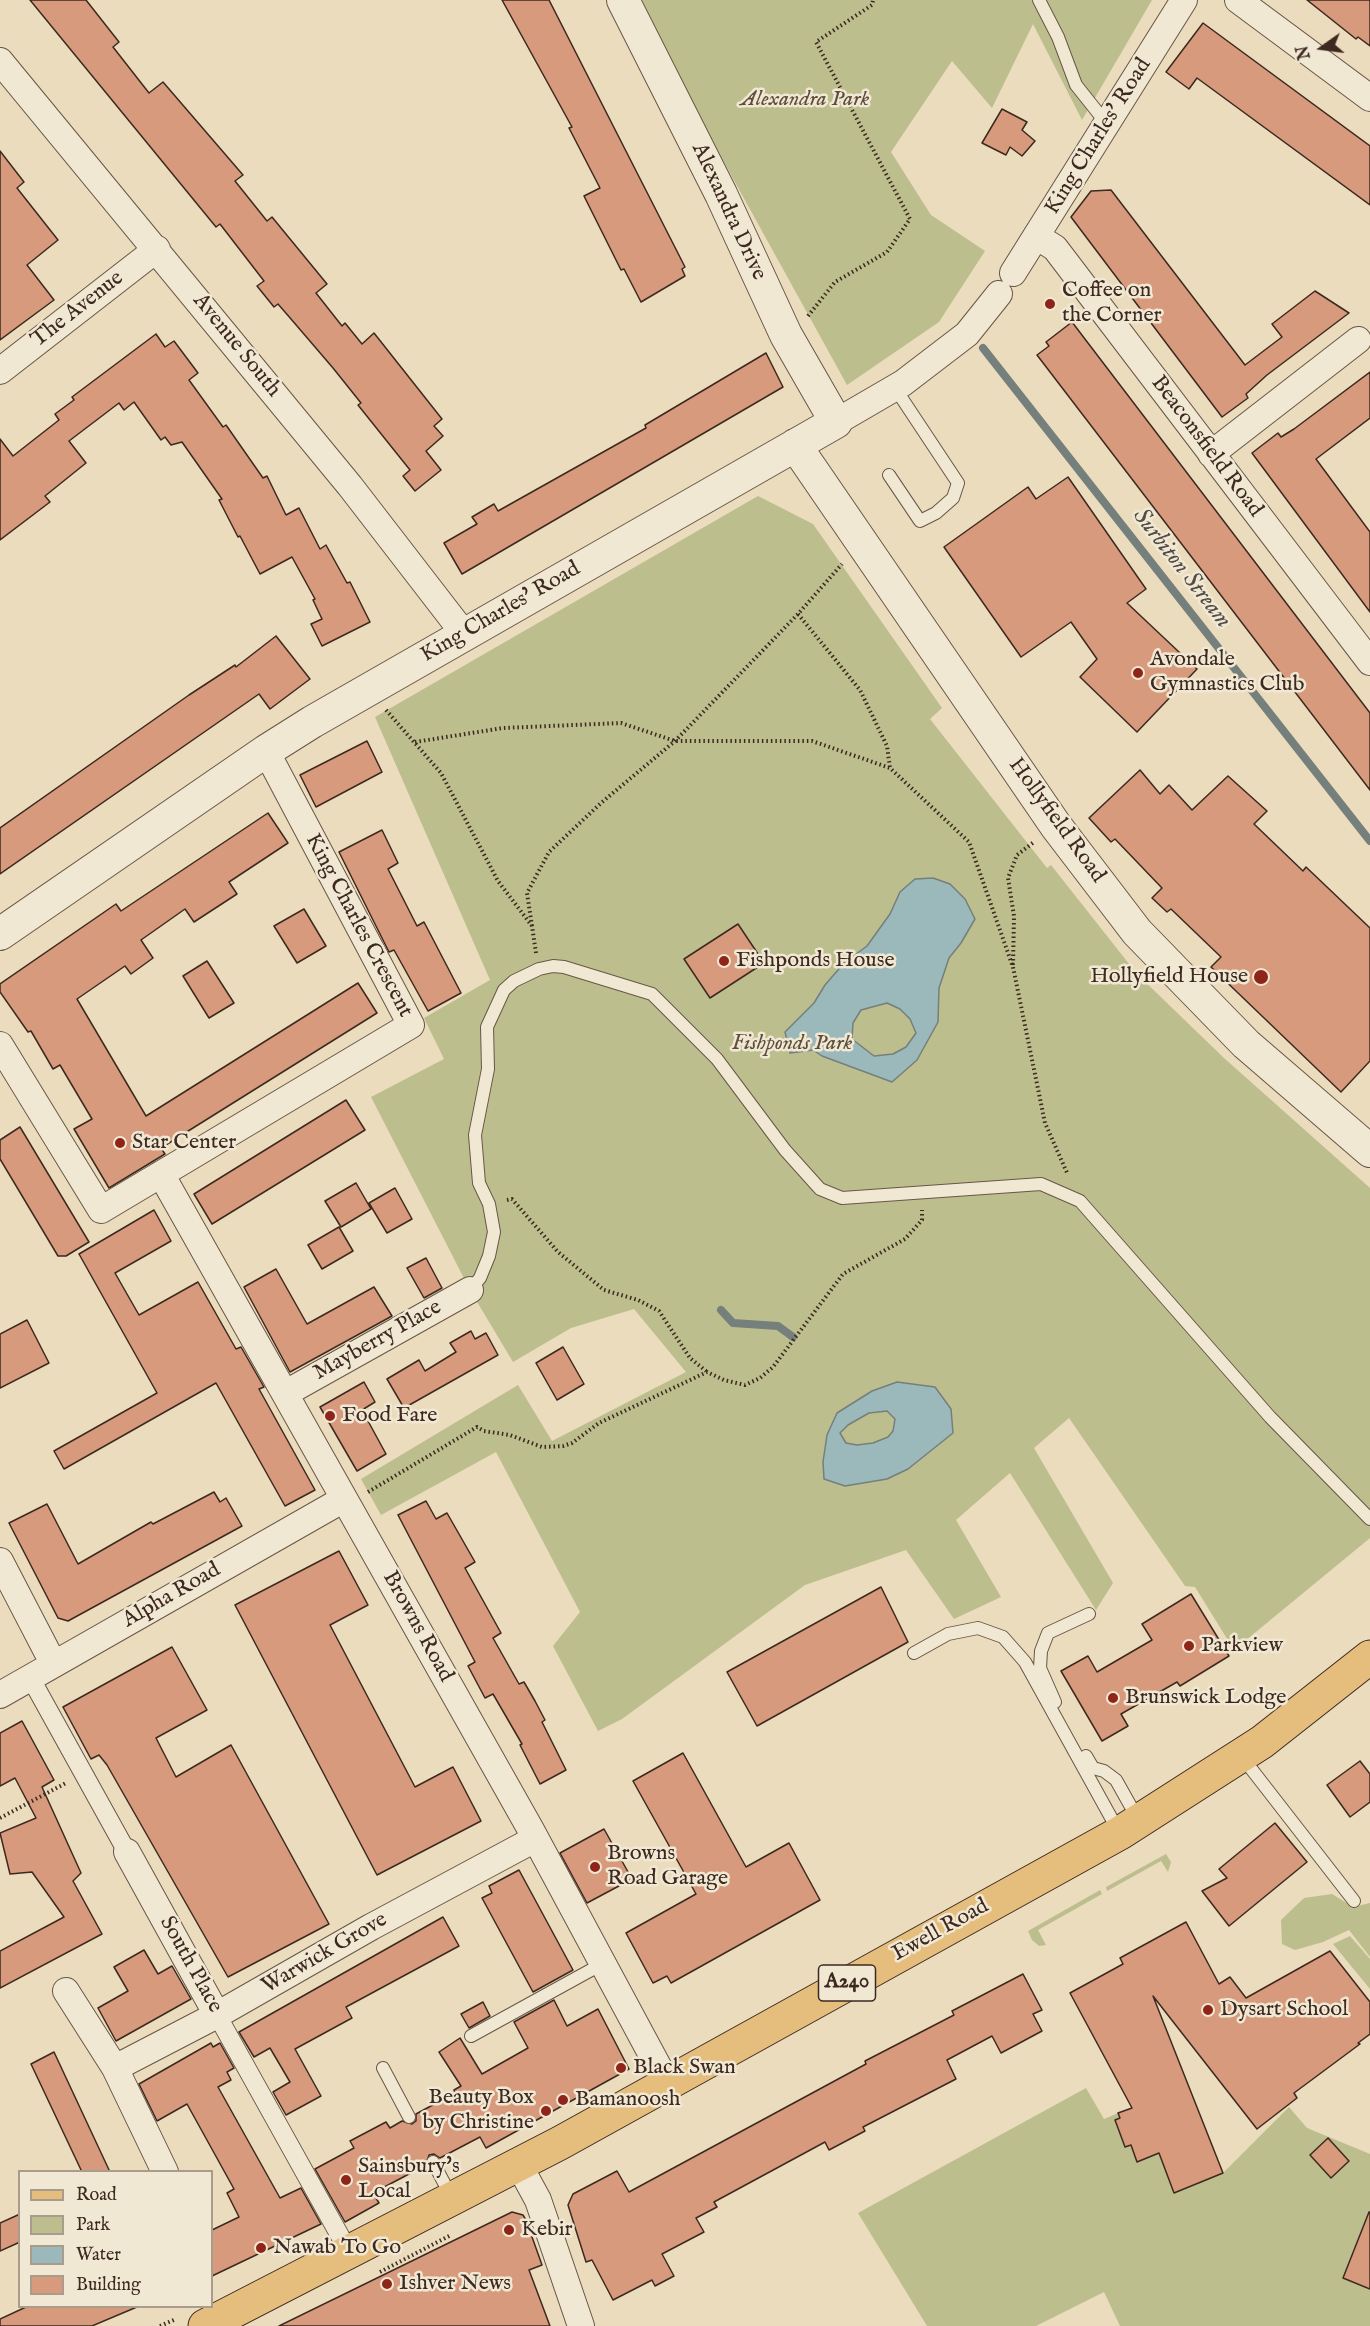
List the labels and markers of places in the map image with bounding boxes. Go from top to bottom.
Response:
place label: Coffee on the Corner [1062,278,1162,330]
marker: Coffee on the Corner [1043,297,1057,311]
place label: Avondale Gymnastics Club [1150,647,1304,698]
marker: Avondale Gymnastics Club [1131,666,1145,680]
place label: Fishponds House [736,948,895,974]
marker: Fishponds House [717,954,731,968]
place label: Hollyfield House [1090,964,1248,990]
marker: Hollyfield House [1252,968,1270,986]
place label: Star Center [132,1130,236,1156]
marker: Star Center [113,1136,127,1150]
place label: Food Fare [342,1403,437,1429]
marker: Food Fare [323,1409,337,1423]
place label: Parkview [1201,1633,1283,1659]
marker: Parkview [1182,1639,1196,1653]
place label: Brunswick Lodge [1125,1685,1286,1711]
marker: Brunswick Lodge [1106,1691,1120,1705]
place label: Browns Road Garage [607,1841,728,1892]
marker: Browns Road Garage [588,1860,602,1874]
place label: Dysart School [1220,1997,1348,2023]
marker: Dysart School [1201,2003,1215,2017]
place label: Black Swan [633,2055,736,2081]
marker: Black Swan [614,2061,628,2075]
place label: Beauty Box by Christine [422,2085,534,2136]
place label: Bamanoosh [575,2087,680,2113]
marker: Bamanoosh [556,2093,570,2107]
marker: Beauty Box by Christine [539,2104,553,2118]
place label: Sainsbury's Local [358,2154,460,2206]
marker: Sainsbury's Local [339,2173,353,2187]
place label: Kebir [521,2217,573,2243]
marker: Kebir [502,2223,516,2237]
place label: Nawab To Go [273,2235,401,2261]
marker: Nawab To Go [254,2241,268,2255]
place label: Ishver News [399,2271,511,2297]
marker: Ishver News [380,2277,394,2291]

